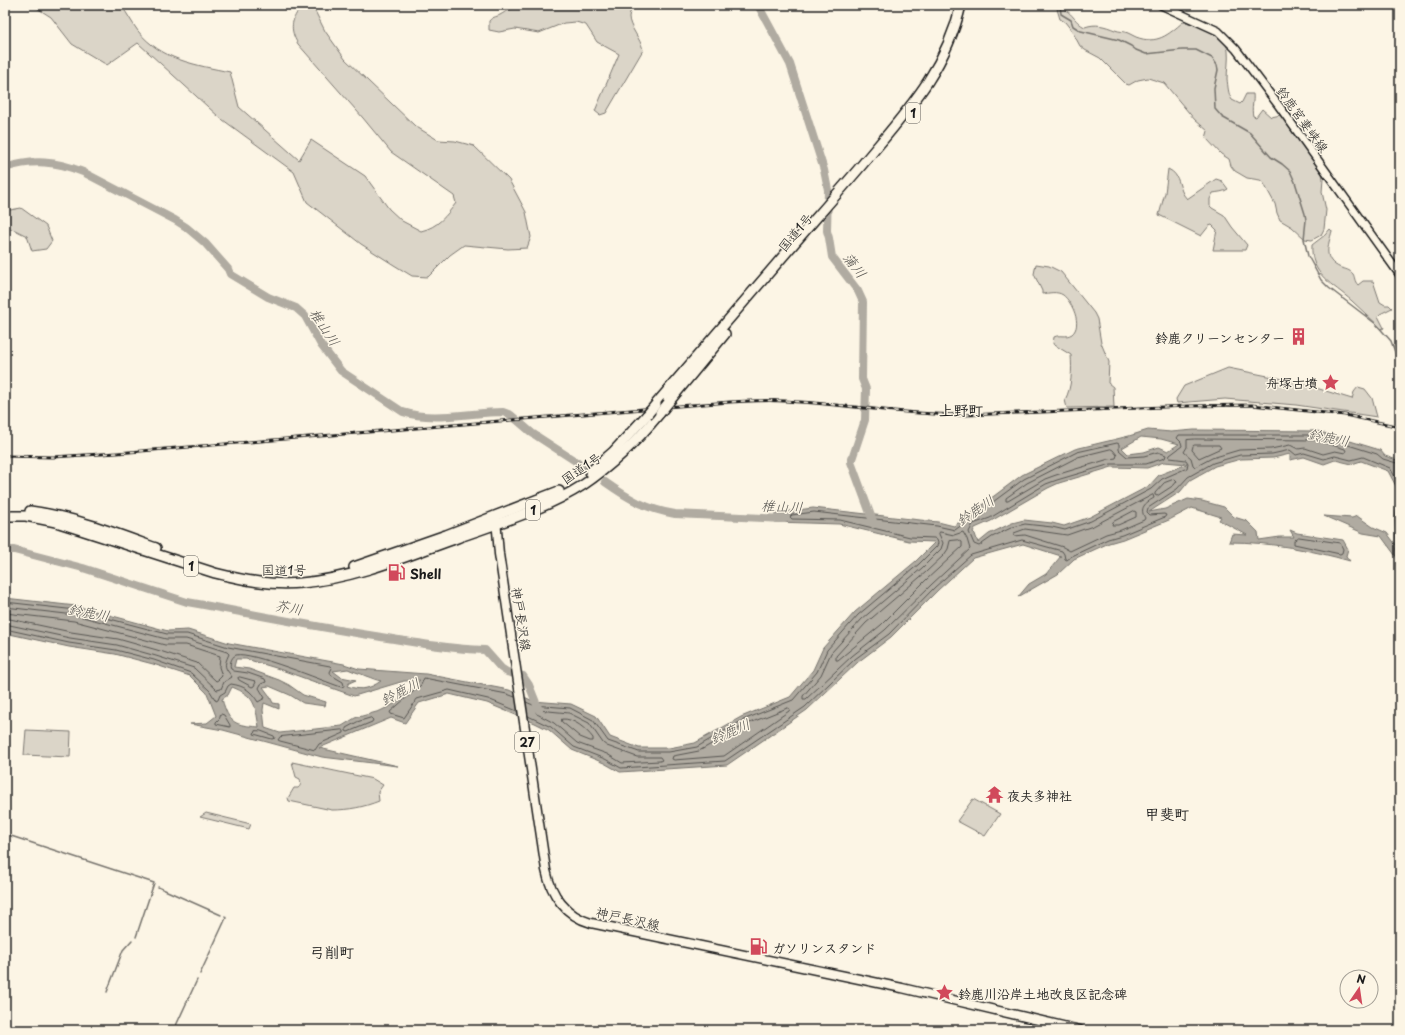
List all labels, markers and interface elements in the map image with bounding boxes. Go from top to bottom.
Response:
street label: 鈴鹿宮妻峡線 [1272,82,1334,157]
road number: 1 [906,103,920,123]
street label: 国道1号 [773,209,817,255]
water label: 蒲川 [838,248,872,282]
water label: 椎山川 [305,304,345,350]
building icon: 鈴鹿クリーンセンター [1288,327,1308,347]
place label: 鈴鹿クリーンセンター [1155,328,1285,347]
place icon: 舟塚古墳 [1321,372,1341,392]
place label: 舟塚古墳 [1266,373,1318,392]
district label: 上野町 [938,398,984,421]
water label: 鈴鹿川 [1306,423,1352,451]
street label: 国道1号 [557,448,605,488]
water label: 鈴鹿川 [952,490,998,530]
water label: 椎山川 [760,494,804,518]
road number: 1 [526,500,540,520]
road number: 1 [184,556,198,576]
street label: 国道1号 [262,560,306,579]
fuel station icon: Shell [387,563,407,583]
place label: Shell [410,564,442,583]
street label: 神戸長沢線 [508,585,537,654]
water label: 芥川 [273,594,305,620]
water label: 鈴鹿川 [66,598,112,626]
water label: 鈴鹿川 [377,672,423,710]
water label: 鈴鹿川 [707,713,753,749]
road number: 27 [515,732,539,752]
temple icon: 夜夫多神社 [984,785,1004,805]
place label: 夜夫多神社 [1007,786,1072,805]
district label: 甲斐町 [1144,802,1190,825]
street label: 神戸長沢線 [594,902,663,934]
fuel station icon: ガソリンスタンド [749,937,769,957]
place label: ガソリンスタンド [772,938,876,957]
district label: 弓削町 [309,940,355,963]
north arrow [1339,969,1379,1009]
text: N [1355,970,1368,988]
place icon: 鈴鹿川沿岸土地改良区記念碑 [935,983,955,1003]
place label: 鈴鹿川沿岸土地改良区記念碑 [958,984,1127,1003]

